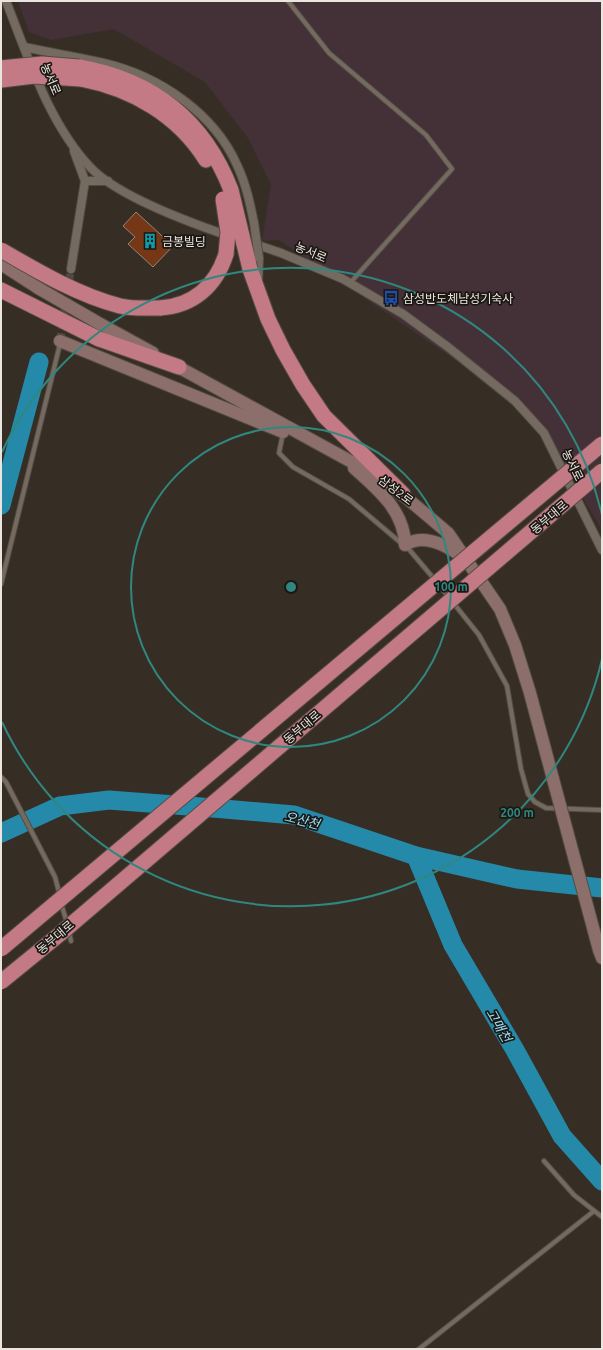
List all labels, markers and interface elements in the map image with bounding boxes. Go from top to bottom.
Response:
street label: 농서로 [39,61,63,97]
building icon: 금봉빌딩 [141,232,159,250]
place label: 금봉빌딩 [162,235,206,248]
street label: 농서로 [293,240,329,264]
bus stop icon: 삼성반도체남성기숙사 [382,289,400,307]
place label: 삼성반도체남성기숙사 [403,292,513,305]
street label: 농서로 [560,447,586,483]
street label: 삼성2로 [376,473,416,507]
street label: 동부대로 [528,498,570,536]
centre of rings [284,580,298,594]
text: 100 m [434,580,468,593]
street label: 동부대로 [281,708,323,746]
text: 200 m [500,806,534,819]
water label: 오산천 [283,809,322,831]
street label: 동부대로 [34,918,76,956]
water label: 고매천 [484,1006,515,1045]

